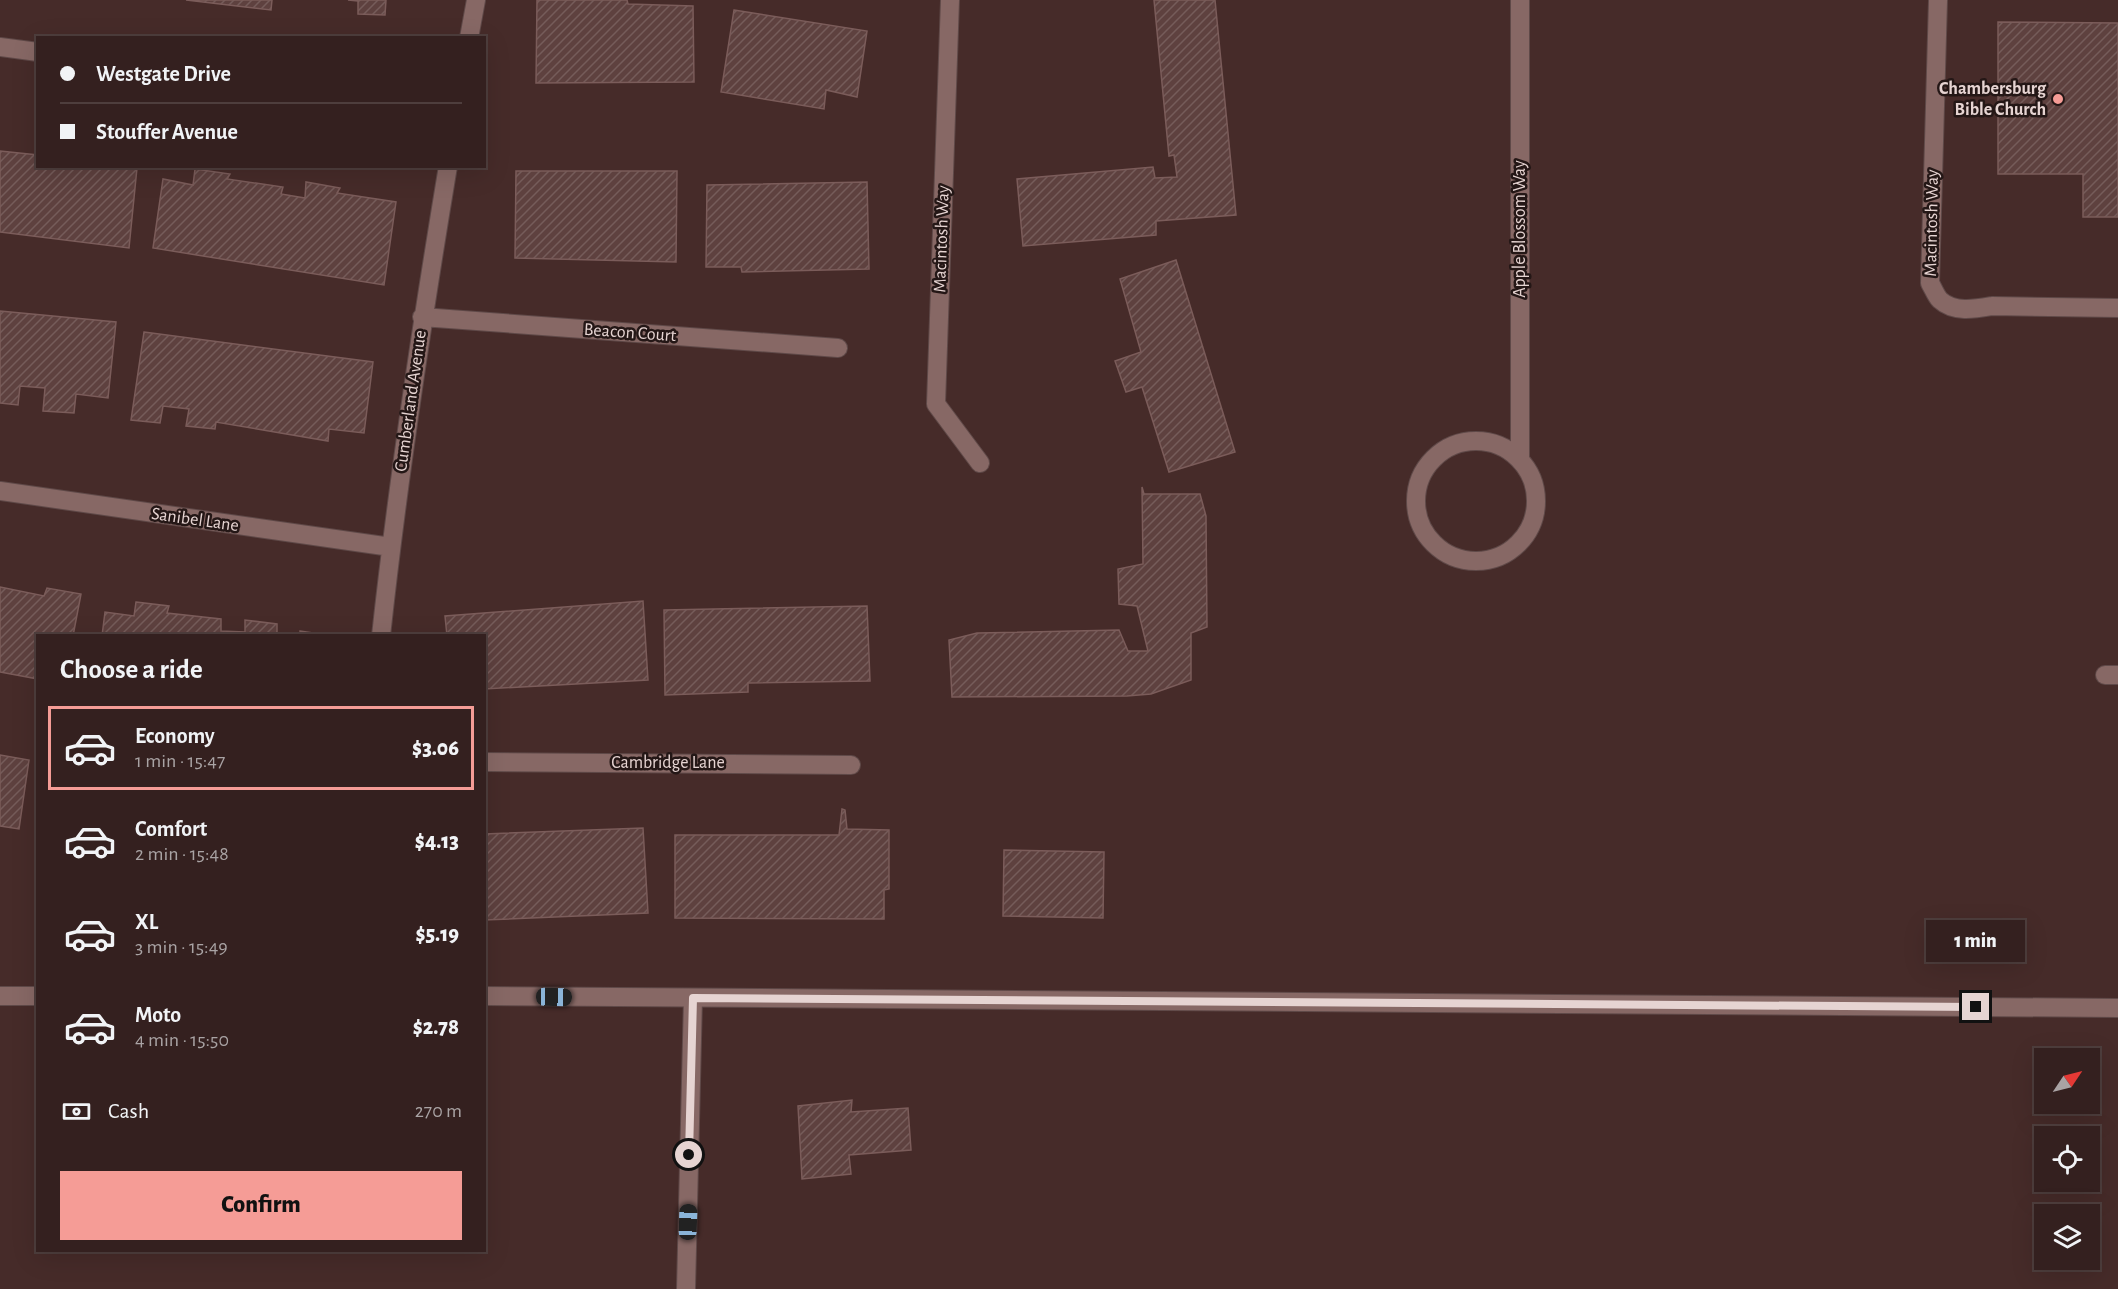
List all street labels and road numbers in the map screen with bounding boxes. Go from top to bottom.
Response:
street label: Apple Blossom Way [1511,160,1529,298]
street label: Macintosh Way [1922,169,1942,277]
street label: Macintosh Way [931,185,953,293]
street label: Beacon Court [583,321,677,345]
street label: Cumberland Avenue [392,329,430,473]
street label: Sanibel Lane [150,505,240,535]
street label: Cambridge Lane [611,754,725,772]

